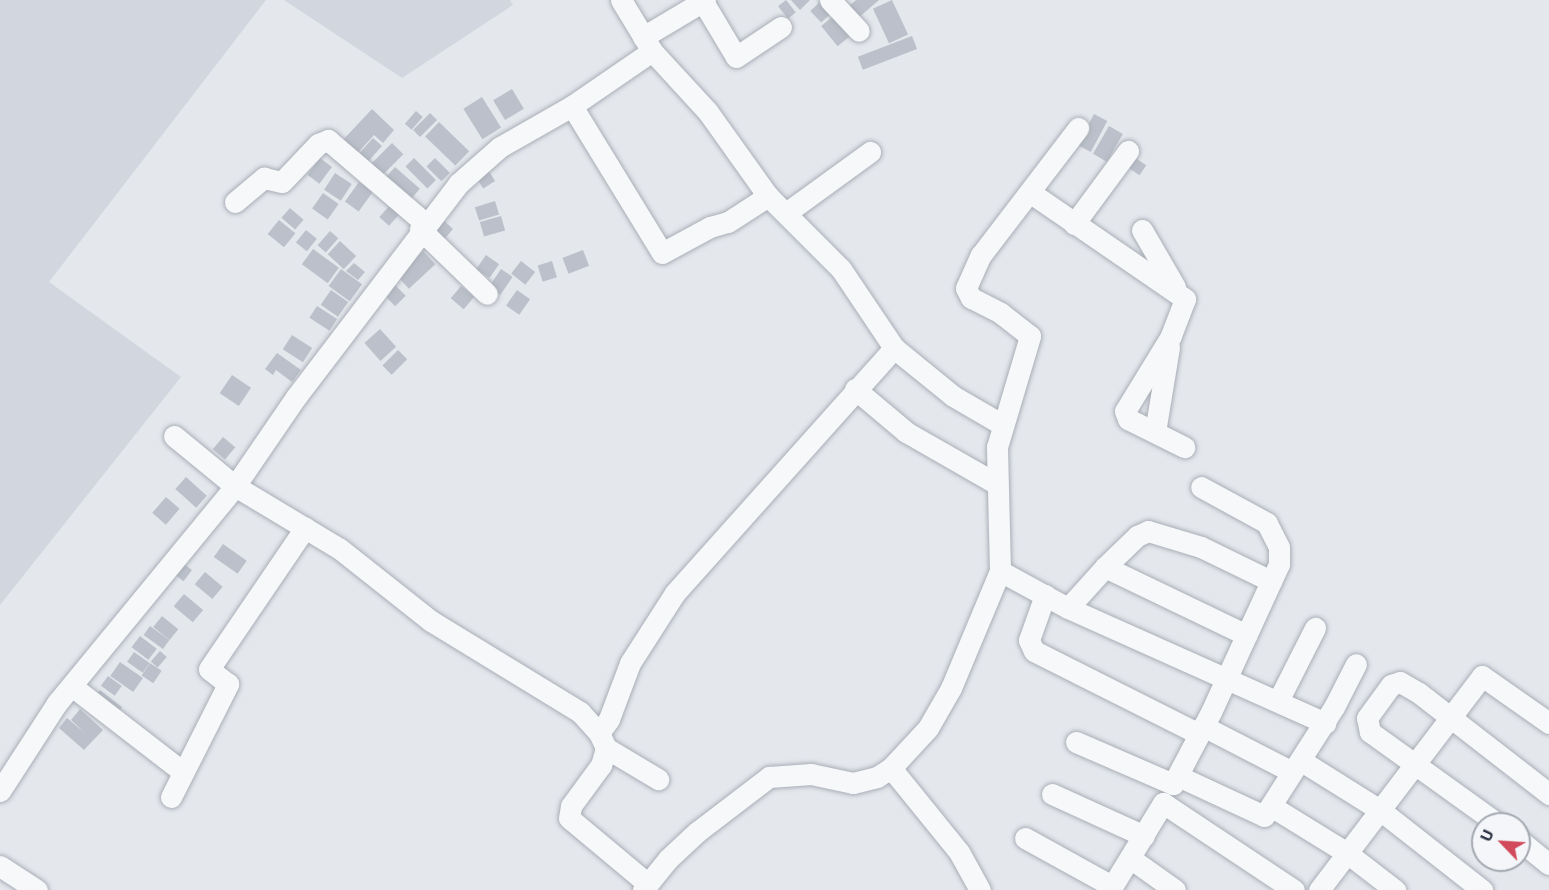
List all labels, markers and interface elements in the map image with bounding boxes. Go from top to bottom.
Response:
north arrow [1471,812,1531,872]
text: U [1475,826,1497,844]

